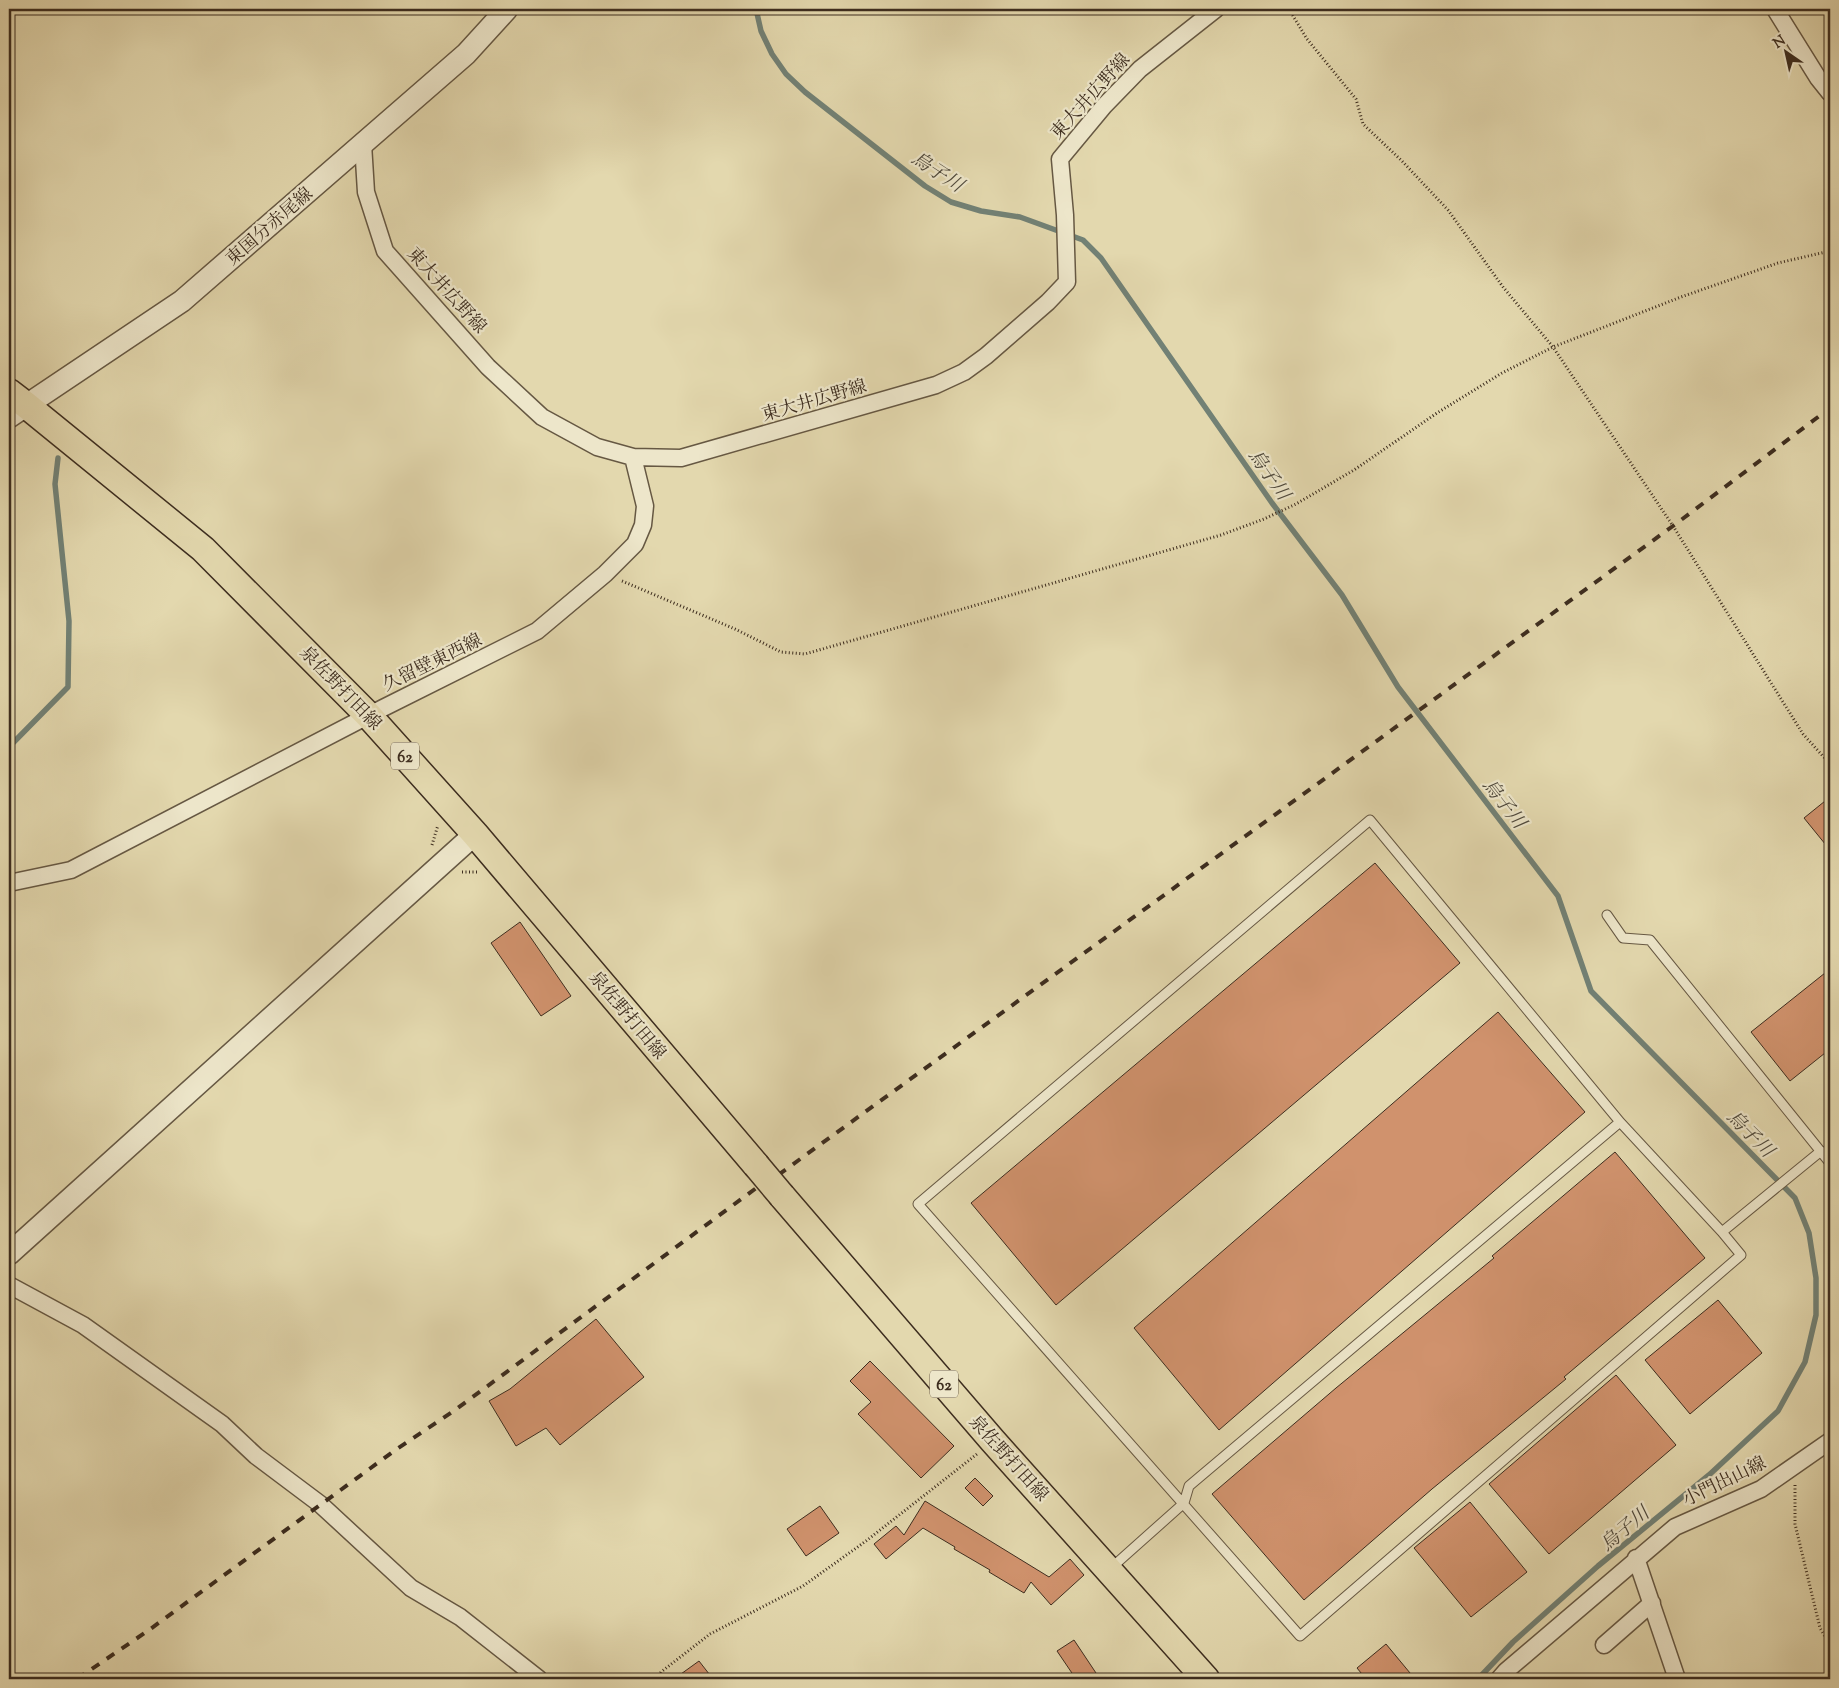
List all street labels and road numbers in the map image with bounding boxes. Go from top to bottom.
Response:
street label: 東大井広野線 [1046,49,1137,146]
street label: 東国分赤尾線 [221,182,320,273]
street label: 東大井広野線 [400,243,491,340]
street label: 東大井広野線 [759,375,870,429]
street label: 久留壁東西線 [379,628,487,699]
street label: 泉佐野打田線 [293,642,386,737]
road number: 62 [391,742,419,769]
street label: 泉佐野打田線 [582,967,671,1066]
road number: 62 [930,1370,958,1398]
street label: 泉佐野打田線 [962,1411,1053,1508]
street label: 小門出山線 [1679,1451,1771,1514]

